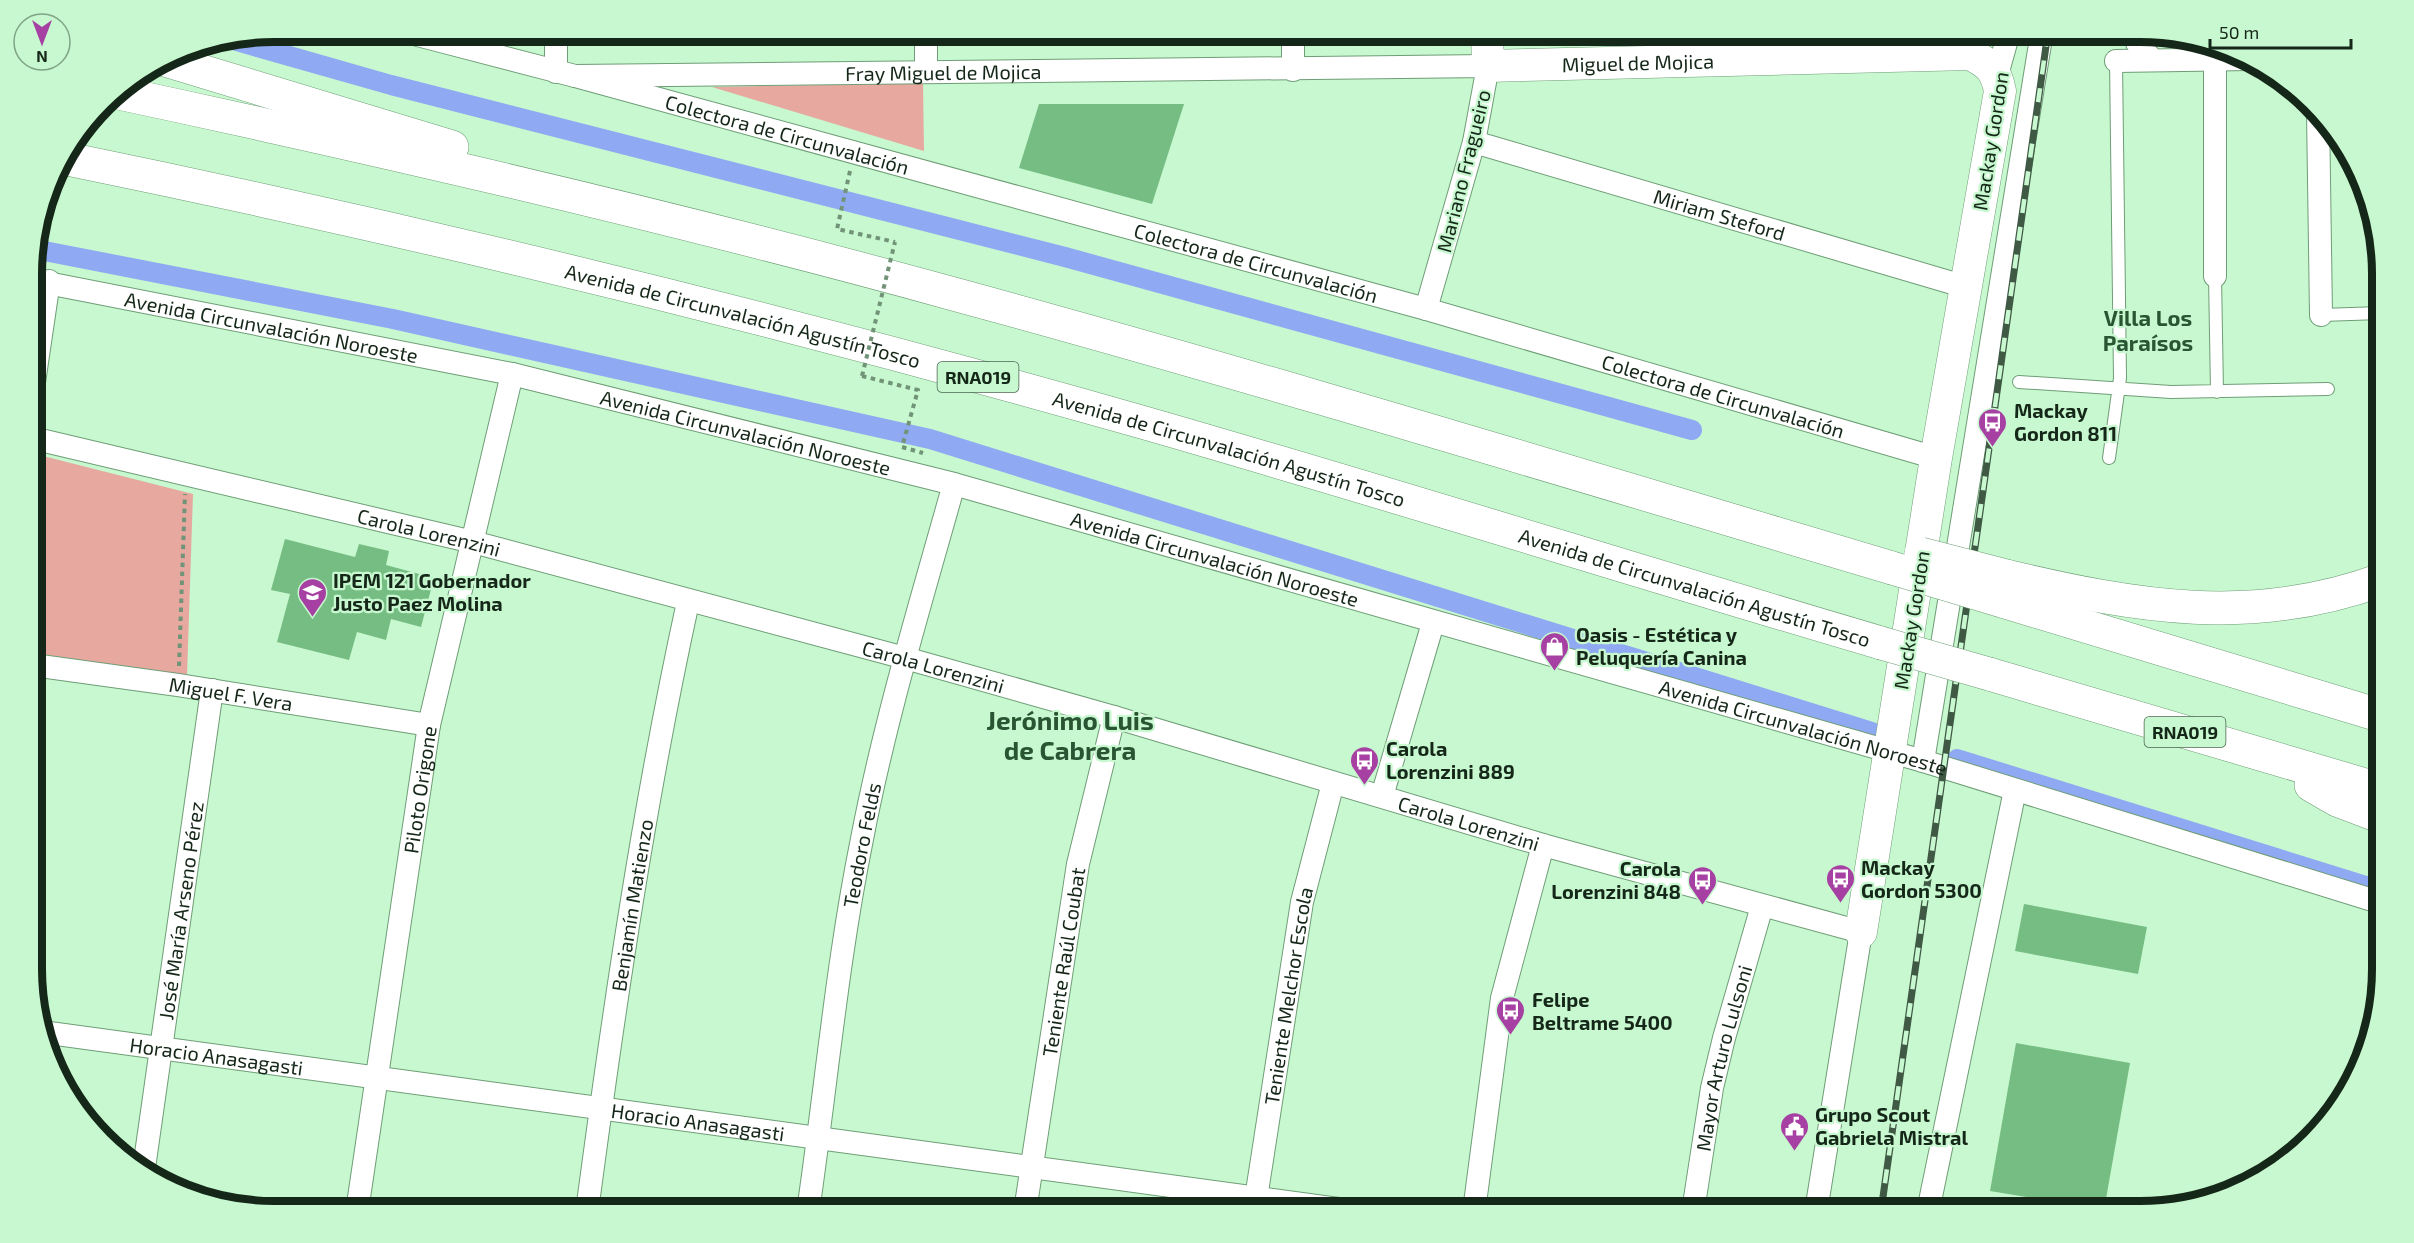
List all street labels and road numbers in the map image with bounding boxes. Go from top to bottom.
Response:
street label: Miguel de Mojica [1562,48,1714,76]
street label: Fray Miguel de Mojica [845,59,1042,85]
street label: Mackay Gordon [1967,70,2013,212]
street label: Mariano Fragueiro [1431,87,1495,255]
street label: Colectora de Circunvalación [663,89,912,179]
street label: Miriam Steford [1651,184,1788,245]
street label: Colectora de Circunvalación [1131,218,1380,307]
street label: Avenida de Circunvalación Agustín Tosco [563,259,923,372]
street label: Avenida Circunvalación Noroeste [123,286,420,367]
street label: Colectora de Circunvalación [1599,349,1847,443]
road number: RNA019 [938,362,1018,392]
street label: Avenida Circunvalación Noroeste [598,385,893,480]
street label: Avenida de Circunvalación Agustín Tosco [1050,386,1408,511]
street label: Carola Lorenzini [355,503,503,561]
street label: Avenida Circunvalación Noroeste [1068,506,1362,611]
street label: Avenida de Circunvalación Agustín Tosco [1516,523,1873,651]
street label: Mackay Gordon [1888,549,1934,691]
street label: Carola Lorenzini [860,635,1007,697]
street label: Miguel F. Vera [167,672,294,715]
street label: Avenida Circunvalación Noroeste [1657,674,1950,780]
road number: RNA019 [2144,717,2226,747]
street label: Piloto Origone [398,724,441,855]
street label: Teodoro Felds [838,780,885,909]
street label: Carola Lorenzini [1395,790,1543,855]
street label: José María Arseno Pérez [153,800,208,1021]
street label: Benjamín Matienzo [606,817,657,993]
street label: Teniente Raúl Coubat [1037,865,1089,1058]
street label: Teniente Melchor Escola [1259,884,1318,1106]
street label: Mayor Arturo Lulsoni [1690,962,1756,1153]
street label: Horacio Anasagasti [128,1032,305,1080]
street label: Horacio Anasagasti [610,1098,786,1145]

